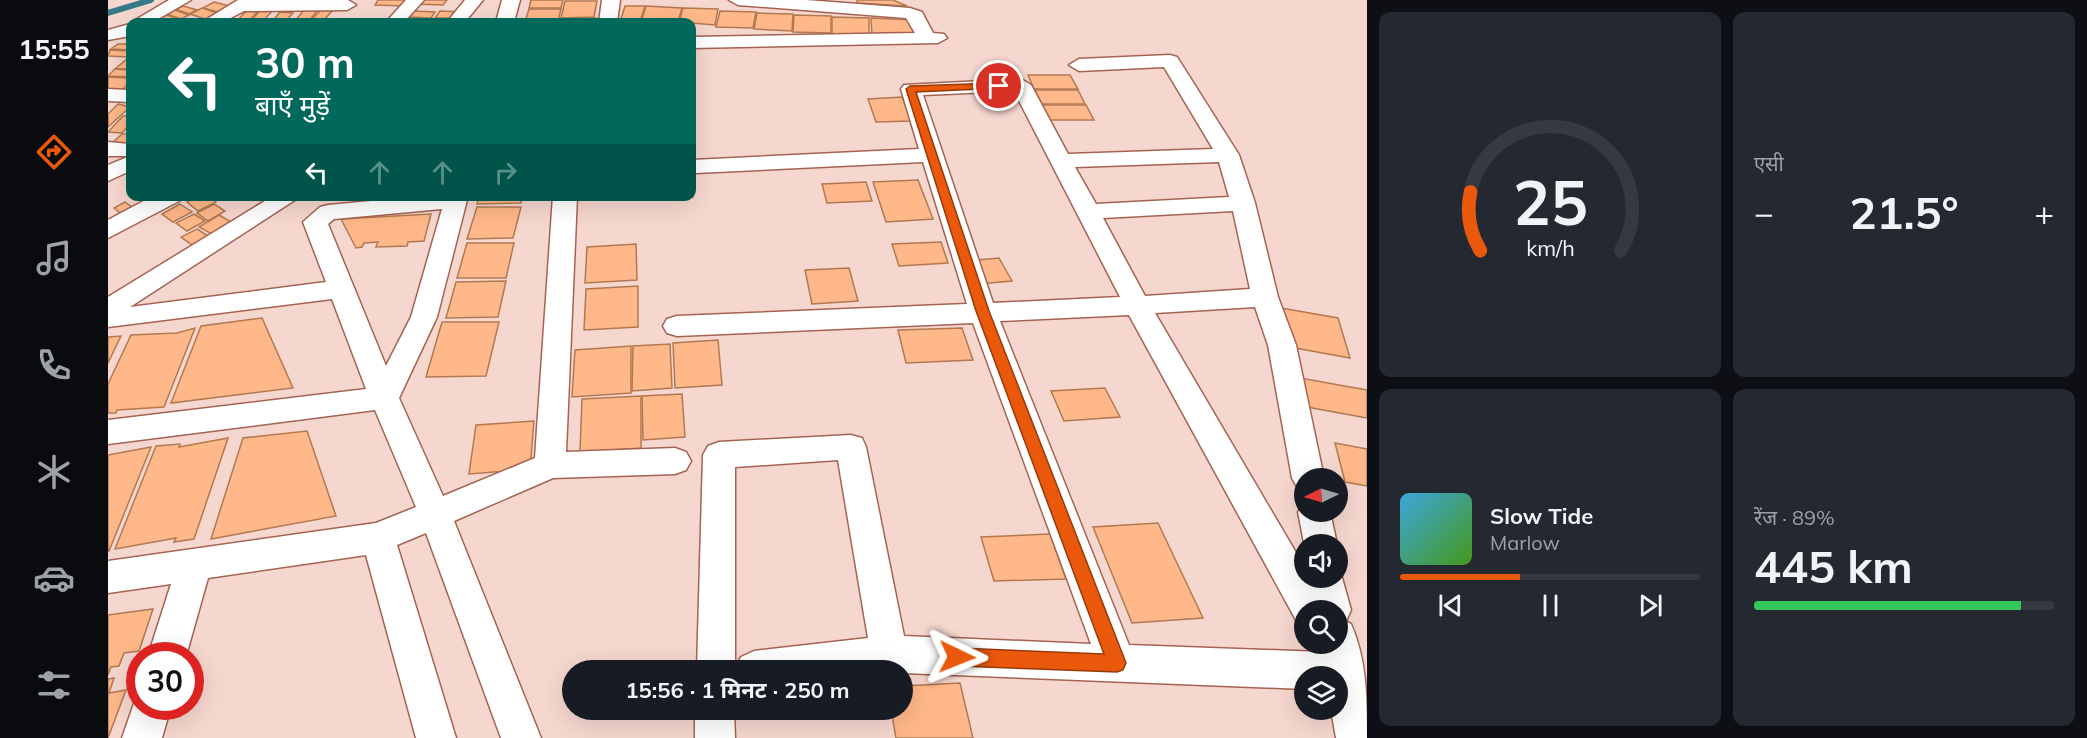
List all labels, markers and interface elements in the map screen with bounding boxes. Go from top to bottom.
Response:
text: 15:55 [18,32,90,66]
text: 30 m [255,36,355,89]
icon: left [156,42,234,120]
pin [973,60,1024,111]
icon: arrive [982,69,1015,102]
text: बाएँ मुड़ें [255,88,330,122]
icon: directions [33,131,75,173]
text: एसी [1754,151,1784,176]
icon: left [300,156,333,189]
icon: ahead [363,156,396,189]
icon: ahead [426,156,459,189]
icon: right [489,156,522,189]
text: 25 [1513,162,1587,241]
text: 21.5° [1849,184,1959,240]
text: − [1754,192,1774,233]
text: + [2034,192,2054,233]
text: km/h [1526,235,1574,262]
icon: music [33,237,75,279]
icon: phone [33,344,75,386]
icon: climate [33,451,75,493]
north arrow [1294,468,1348,522]
map controls [1294,468,1348,720]
text: Slow Tide [1490,502,1593,530]
text: रेंज · 89% [1754,505,1835,530]
text: Marlow [1490,530,1560,555]
button: sound [1294,534,1348,588]
text: 445 km [1754,538,1913,594]
icon: car [33,557,75,599]
icon: previous [1434,589,1467,622]
icon: pause [1534,589,1567,622]
icon: next [1634,589,1667,622]
button: search [1294,600,1348,654]
position arrow [925,625,989,689]
speed limit sign: 30 [126,642,204,720]
icon: filters [33,664,75,706]
button: layers [1294,666,1348,720]
text: 15:56 · 1 मिनट · 250 m [625,676,850,704]

